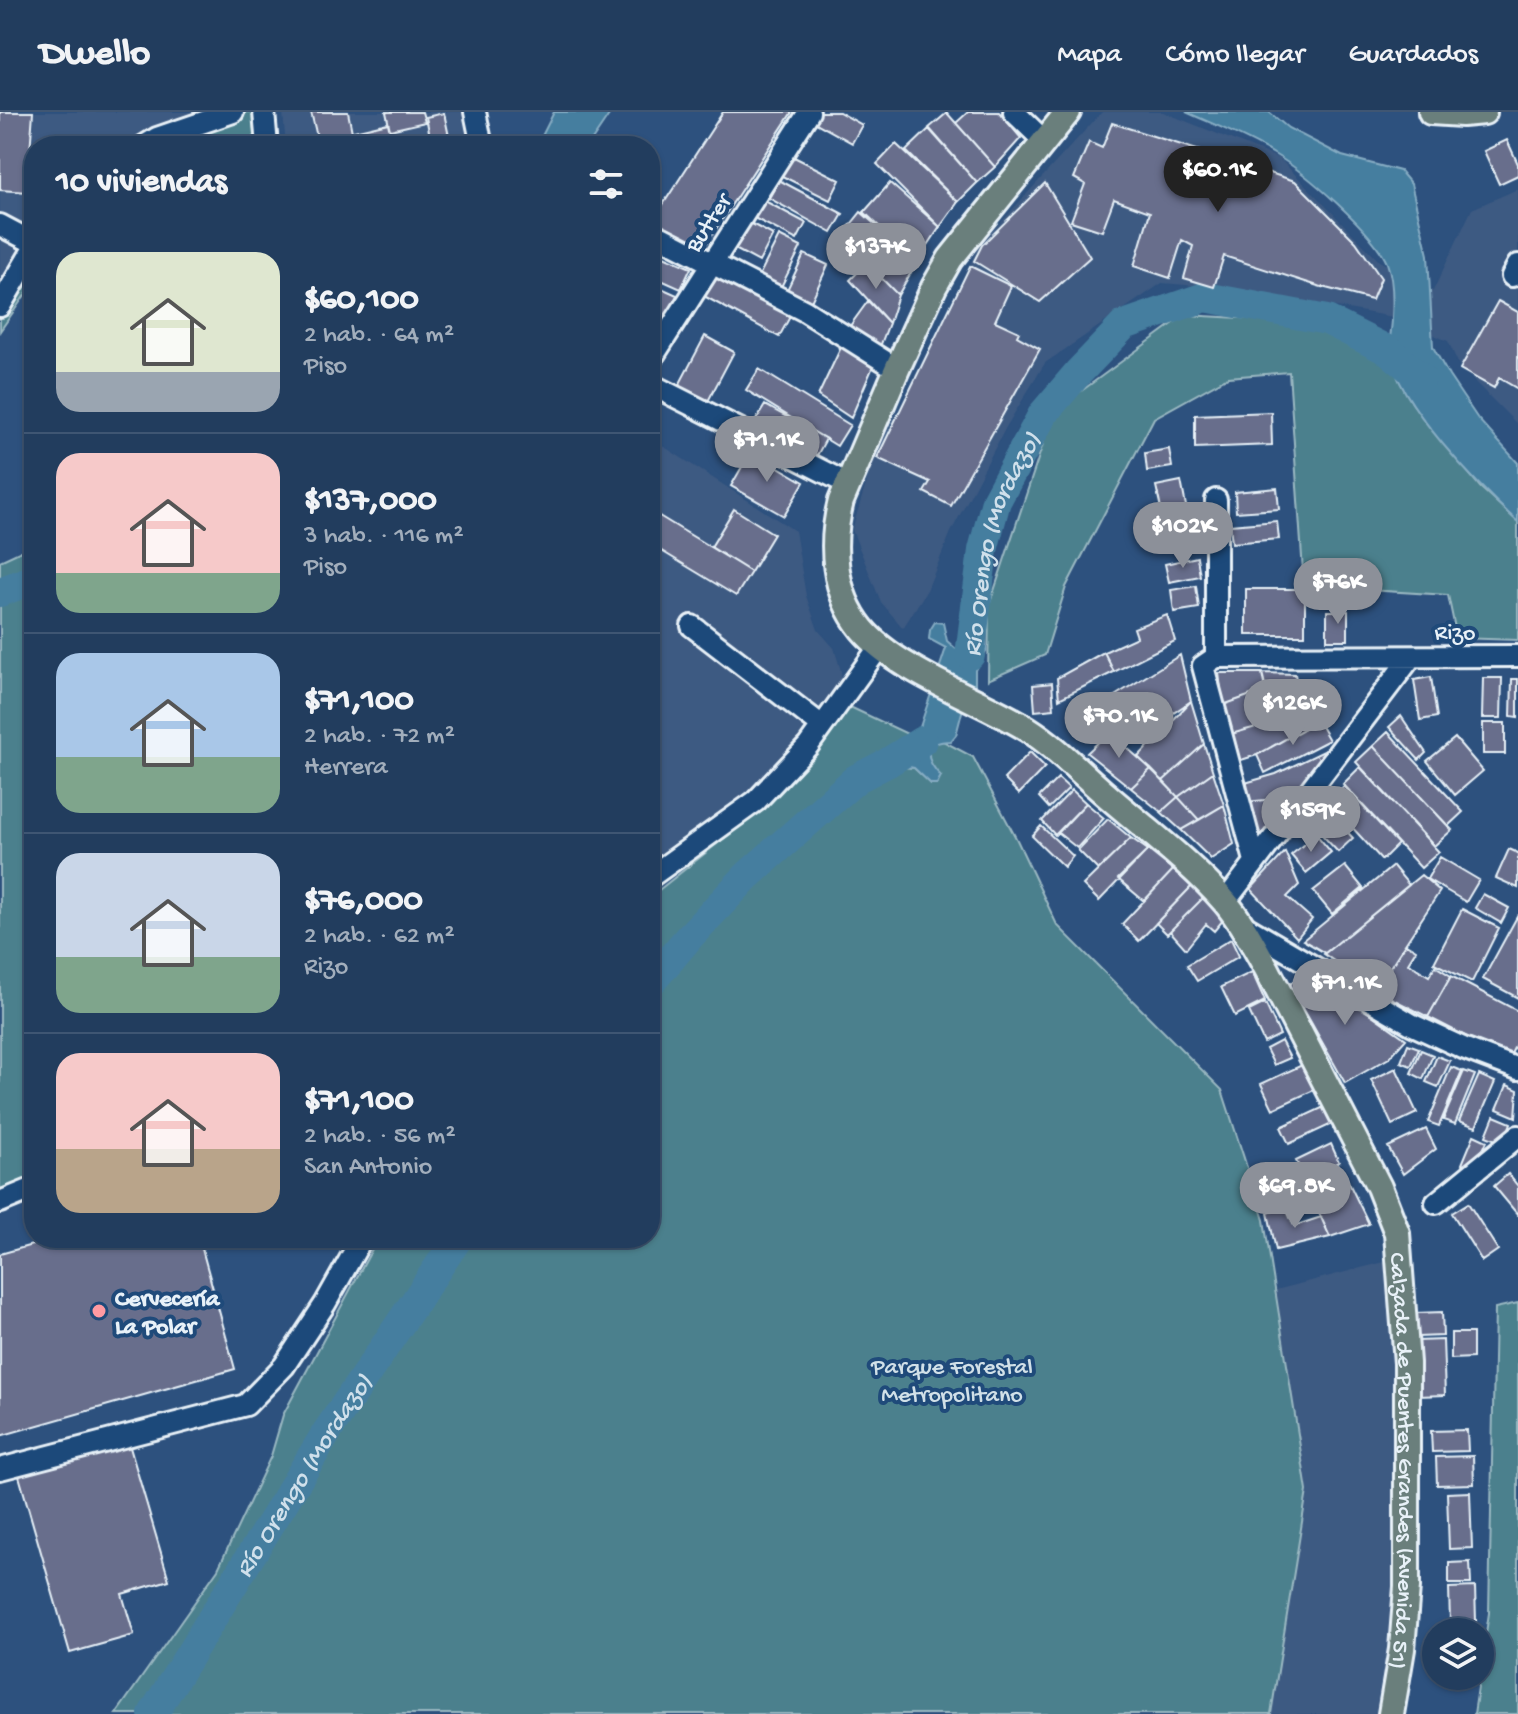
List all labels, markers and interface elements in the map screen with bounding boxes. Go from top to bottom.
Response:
text: Dwello [40,33,150,77]
text: Mapa [1057,39,1122,72]
text: Cómo llegar [1166,39,1305,72]
text: Guardados [1349,39,1478,72]
pin: $60.1K [1153,146,1283,214]
text: $60.1K [1182,156,1254,187]
icon: filters [584,162,628,206]
text: 10 viviendas [56,164,227,204]
street label: Butter [680,187,741,259]
pin: $137K [820,223,932,291]
text: $137K [844,233,908,264]
text: $60,100 [304,281,419,321]
icon: home [120,284,216,380]
text: 2 hab. · 64 m² [304,321,454,352]
text: Piso [304,352,347,383]
pin: $71.1K [702,416,832,484]
text: $71.1K [733,426,801,457]
water label: Río Orengo (Mordazo) [959,428,1050,659]
text: $137,000 [304,482,437,522]
icon: home [120,485,216,581]
pin: $102K [1127,502,1239,570]
text: $102K [1151,512,1215,543]
text: 3 hab. · 116 m² [304,522,464,553]
text: Piso [304,553,347,584]
pin: $76K [1291,558,1385,626]
text: $76K [1312,568,1364,599]
street label: Rizo [1435,620,1475,649]
pin: $126K [1237,679,1349,747]
text: $71,100 [304,682,414,722]
icon: home [120,685,216,781]
text: $126K [1262,689,1324,720]
pin: $70.1K [1054,692,1184,760]
text: $70.1K [1083,702,1155,733]
text: 2 hab. · 72 m² [304,722,455,753]
text: Herrera [304,753,388,784]
pin: $159K [1255,786,1367,854]
text: $159K [1279,796,1343,827]
text: $76,000 [304,882,423,922]
icon: home [120,885,216,981]
text: 2 hab. · 62 m² [304,922,455,953]
text: Rizo [304,953,348,984]
pin: $71.1K [1280,959,1410,1027]
text: $71.1K [1311,969,1379,1000]
text: $71,100 [304,1082,414,1122]
icon: home [120,1085,216,1181]
text: 2 hab. · 56 m² [304,1122,455,1153]
text: San Antonio [304,1153,432,1184]
pin: $69.8K [1230,1162,1360,1230]
text: $69.8K [1258,1172,1332,1203]
street label: Calzada de Puentes Grandes (Avenida 51) [1381,1252,1418,1671]
place label: Cervecería La Polar [115,1286,221,1343]
marker: Cervecería La Polar [90,1302,108,1320]
park label: Parque Forestal Metropolitano [870,1354,1033,1411]
water label: Río Orengo (Mordazo) [230,1369,382,1584]
map controls [1422,1618,1494,1690]
button: layers [1422,1618,1494,1690]

